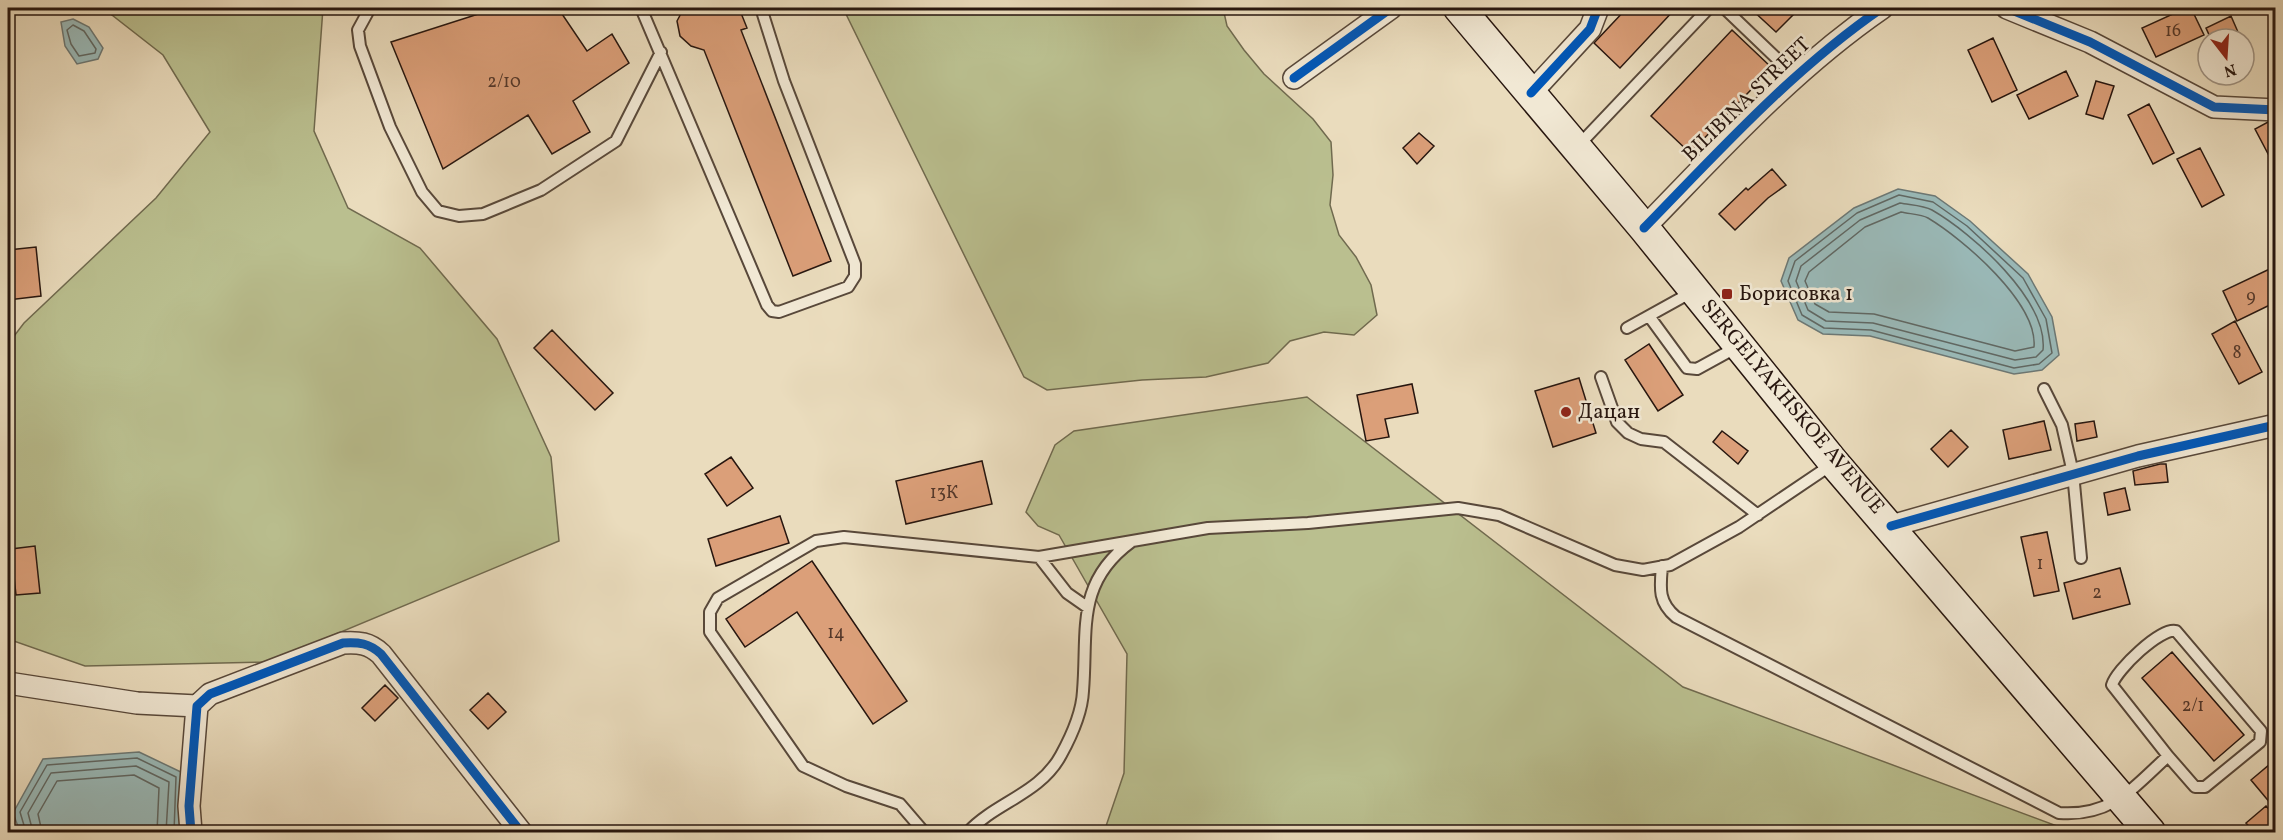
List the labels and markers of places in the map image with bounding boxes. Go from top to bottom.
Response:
place label: Борисовка 1 [1739,280,1853,309]
marker: Борисовка 1 [1720,287,1734,301]
place label: Дацан [1578,398,1640,427]
marker: Дацан [1559,405,1573,419]

